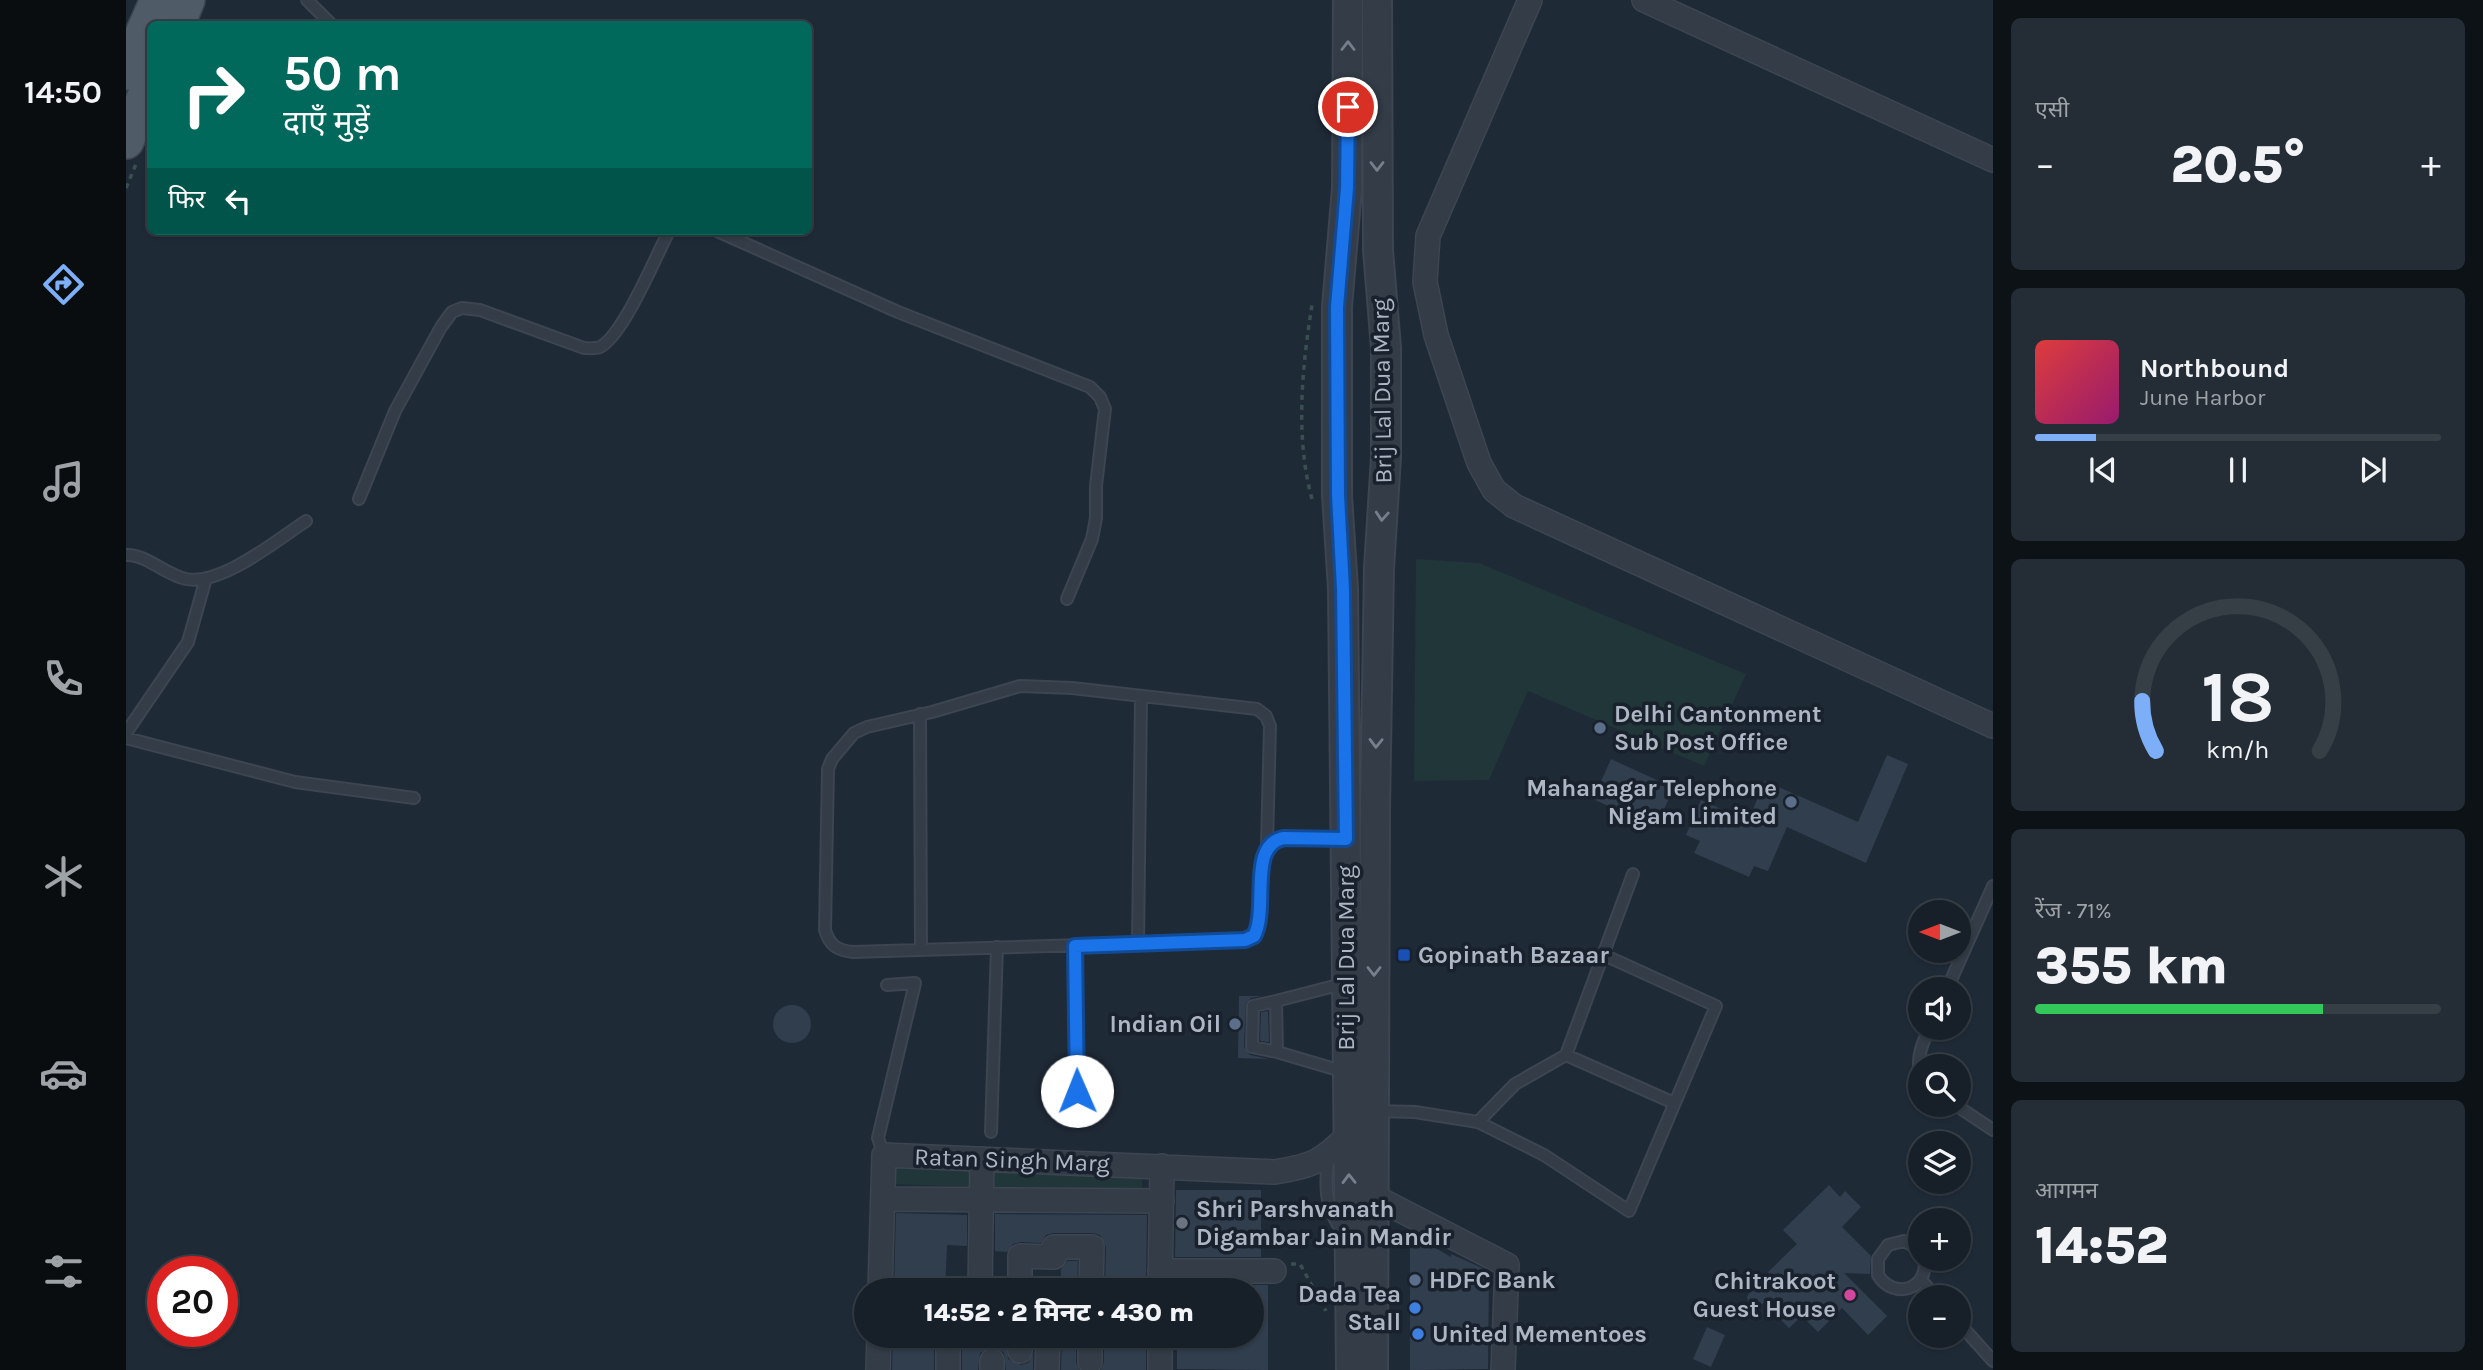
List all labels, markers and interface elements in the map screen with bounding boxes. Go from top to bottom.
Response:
one-way arrow [1340,40,1356,51]
text: 50 m [283,45,401,102]
icon: right [168,49,259,140]
text: 14:50 [24,74,102,111]
pin [1318,77,1378,137]
icon: arrive [1329,88,1367,126]
text: एसी [2035,96,2069,123]
text: दाएँ मुड़ें [283,104,370,141]
text: 20.5° [2170,134,2306,195]
text: − [2035,142,2055,187]
text: + [2421,142,2441,187]
one-way arrow [1369,161,1385,172]
icon: left [219,182,257,220]
text: फिर [168,184,205,215]
icon: directions [39,260,88,309]
street label: Brij Lal Dua Marg [1366,298,1398,484]
text: Northbound [2140,353,2289,384]
text: June Harbor [2140,384,2265,411]
icon: previous [2084,451,2122,489]
icon: pause [2219,451,2257,489]
icon: next [2354,451,2392,489]
icon: music [39,457,88,506]
one-way arrow [1375,511,1390,522]
icon: phone [39,654,88,703]
text: 18 [2201,654,2275,739]
place label: Delhi Cantonment Sub Post Office [1614,700,1822,756]
marker: Delhi Cantonment Sub Post Office [1592,720,1608,736]
text: km/h [2206,735,2270,764]
one-way arrow [1368,738,1383,749]
place label: Mahanagar Telephone Nigam Limited [1526,774,1777,830]
marker: Mahanagar Telephone Nigam Limited [1783,794,1799,810]
icon: climate [39,852,88,901]
street label: Brij Lal Dua Marg [1332,865,1360,1051]
text: रेंज · 71% [2035,897,2112,924]
north arrow [1908,900,1970,962]
map controls [1908,900,1971,1348]
text: 355 km [2035,935,2228,996]
place label: Gopinath Bazaar [1418,941,1609,969]
marker: Gopinath Bazaar [1396,947,1412,963]
one-way arrow [1366,966,1382,976]
button: sound [1908,977,1971,1040]
place label: Indian Oil [1110,1010,1221,1038]
marker: Indian Oil [1227,1016,1243,1032]
icon: car [39,1049,88,1098]
position arrow [1040,1054,1114,1128]
button: search [1908,1054,1971,1117]
button: layers [1908,1131,1971,1194]
street label: Ratan Singh Marg [914,1143,1111,1177]
one-way arrow [1341,1174,1356,1185]
text: आगमन [2035,1177,2098,1204]
place label: Shri Parshvanath Digambar Jain Mandir [1196,1195,1452,1251]
button: + [1908,1208,1971,1271]
marker: Shri Parshvanath Digambar Jain Mandir [1174,1215,1190,1231]
text: 14:52 [2035,1215,2168,1276]
icon: filters [39,1247,88,1296]
speed limit sign: 20 [147,1256,238,1347]
place label: HDFC Bank [1429,1266,1556,1294]
place label: Chitrakoot Guest House [1693,1267,1836,1323]
marker: HDFC Bank [1407,1272,1423,1288]
place label: Dada Tea Stall [1298,1280,1401,1336]
button: − [1908,1285,1971,1348]
marker: Chitrakoot Guest House [1842,1287,1858,1303]
text: 14:52 · 2 मिनट · 430 m [924,1297,1194,1328]
marker: Dada Tea Stall [1407,1300,1423,1316]
place label: United Mementoes [1432,1320,1647,1348]
marker: United Mementoes [1410,1326,1426,1342]

